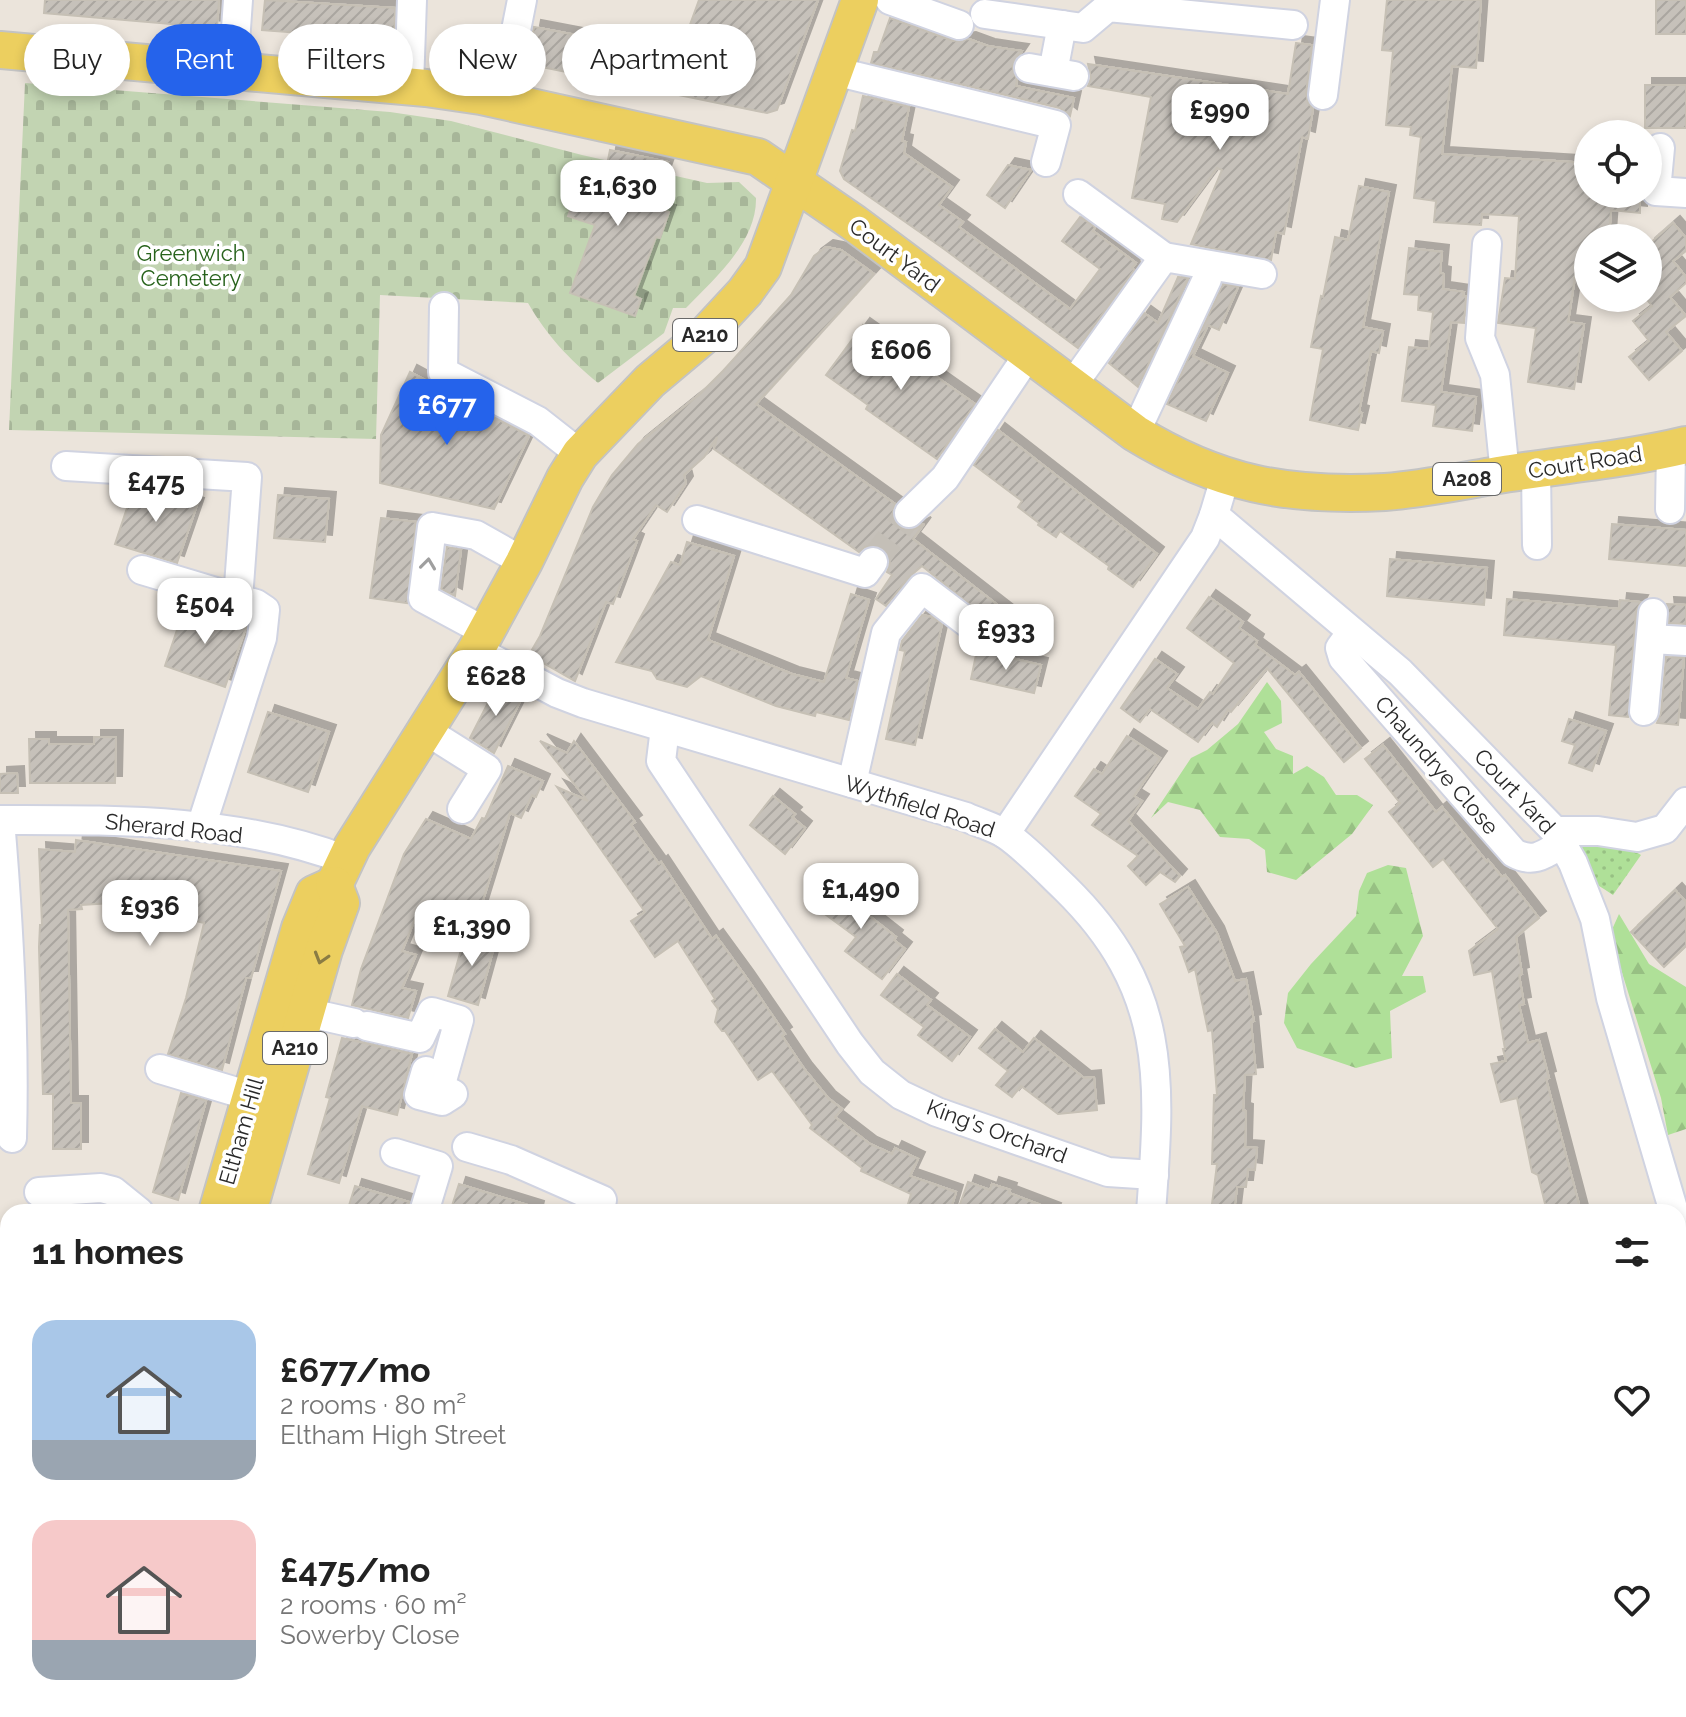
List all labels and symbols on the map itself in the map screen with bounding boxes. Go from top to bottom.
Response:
pin: £990 [1173,84,1267,152]
pin: £1,630 [553,160,683,228]
street label: Court Yard [845,213,945,297]
park label: Greenwich Cemetery [136,240,246,291]
road number: A210 [673,319,737,351]
pin: £606 [854,324,948,392]
pin: £677 [400,379,494,447]
street label: Court Road [1526,440,1644,484]
pin: £475 [109,456,203,524]
road number: A208 [1433,463,1501,495]
one-way arrow [419,557,436,570]
pin: £504 [158,578,252,646]
pin: £933 [959,604,1053,672]
pin: £628 [449,650,543,718]
street label: Chaundrye Close [1370,690,1504,840]
street label: Court Yard [1469,743,1561,839]
street label: Wythfield Road [841,769,999,843]
street label: Sherard Road [104,808,244,848]
pin: £1,490 [796,863,926,931]
pin: £936 [103,880,197,948]
pin: £1,390 [407,900,537,968]
one-way arrow [314,951,330,965]
road number: A210 [263,1032,327,1064]
street label: Eltham Hill [213,1074,269,1188]
street label: King's Orchard [923,1094,1071,1168]

